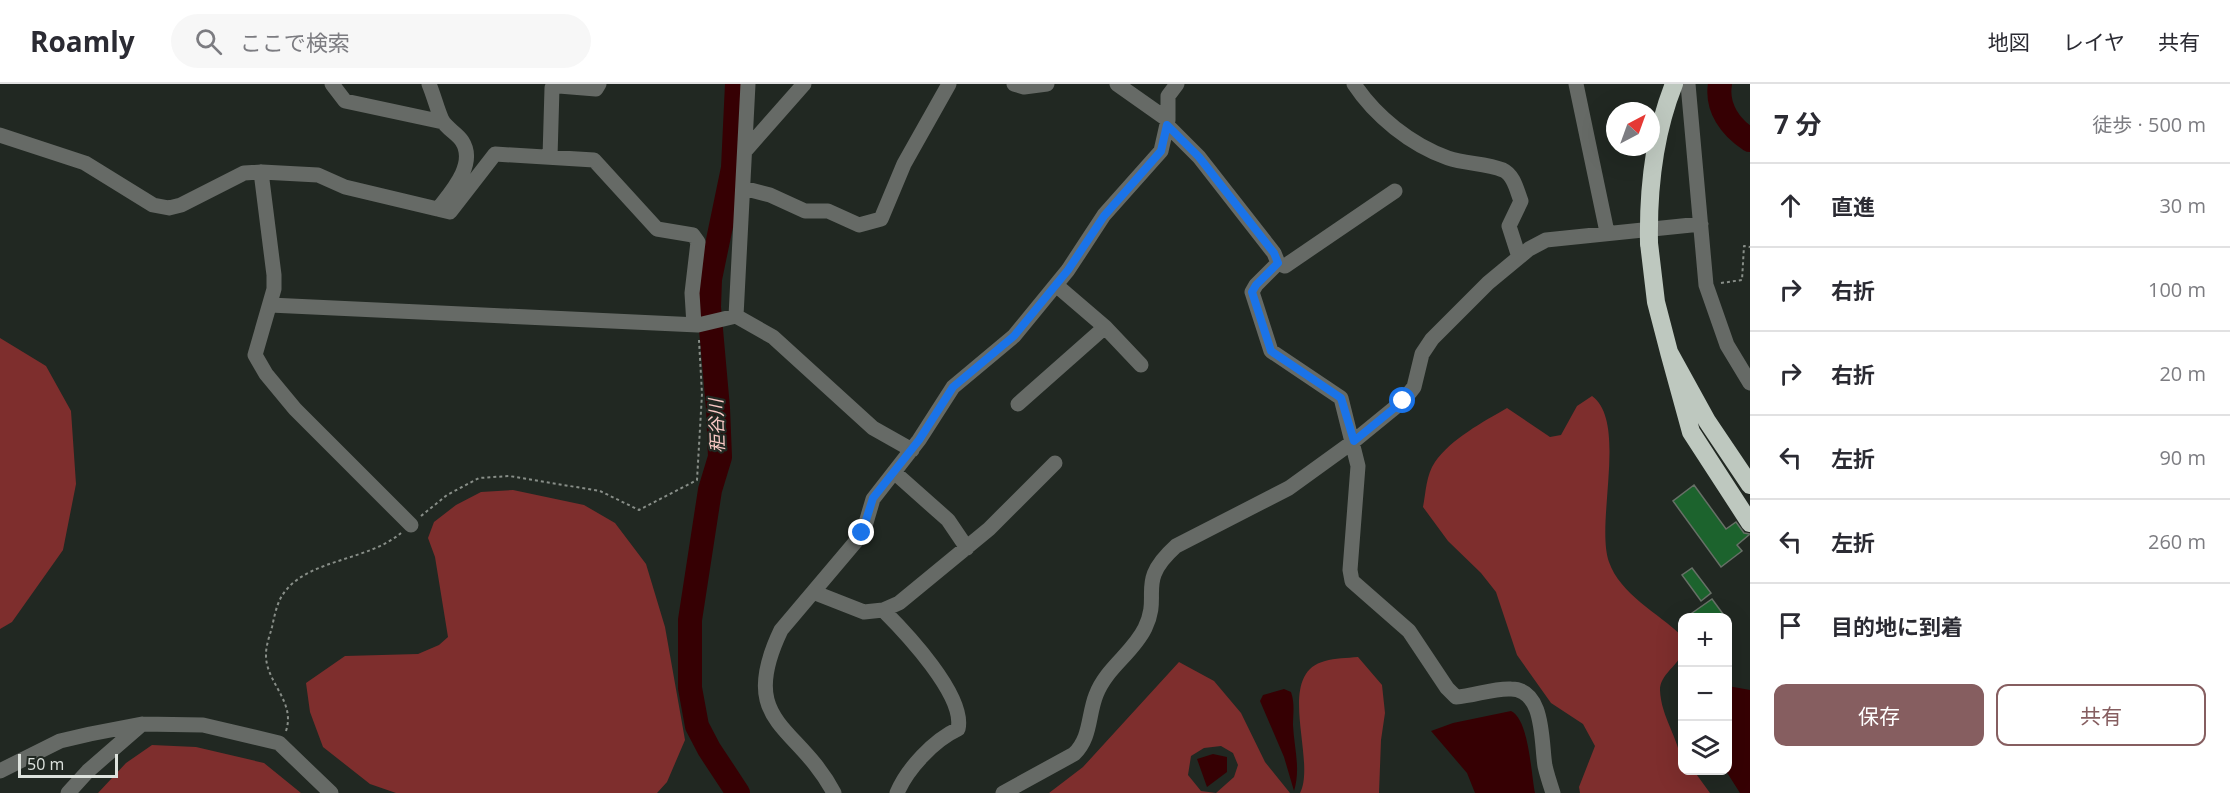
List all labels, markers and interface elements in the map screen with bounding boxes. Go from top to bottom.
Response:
search box [171,14,591,68]
text: Roamly [30,22,135,60]
icon: search [192,25,225,58]
text: ここで検索 [240,27,350,57]
text: 地図 [1988,28,2030,56]
text: レイヤ [2063,28,2125,56]
text: 共有 [2158,28,2200,56]
north arrow [1606,102,1660,156]
text: 7 分 [1774,106,1822,142]
text: 徒歩 · 500 m [2092,111,2206,138]
icon: ahead [1774,189,1807,222]
text: 直進 [1831,191,1875,221]
text: 30 m [2159,192,2206,219]
icon: right [1774,273,1807,306]
text: 右折 [1831,275,1875,305]
text: 100 m [2148,276,2206,303]
icon: right [1774,357,1807,390]
text: 右折 [1831,359,1875,389]
text: 20 m [2159,360,2206,387]
route start [1389,387,1415,413]
water label: 秬谷川 [703,397,729,453]
icon: left [1774,441,1807,474]
text: 左折 [1831,443,1875,473]
text: 90 m [2159,444,2206,471]
route end [848,519,874,545]
icon: left [1774,525,1807,558]
text: 左折 [1831,527,1875,557]
text: 260 m [2148,528,2206,555]
icon: arrive [1774,609,1807,642]
text: 目的地に到着 [1831,611,1963,641]
map controls [1678,613,1732,775]
button: + [1678,613,1732,667]
button: − [1678,667,1732,721]
button: 保存 [1774,684,1984,746]
button: 共有 [1996,684,2206,746]
button: layers [1678,721,1732,775]
scale bar [18,751,118,778]
text: 50 m [27,753,64,775]

